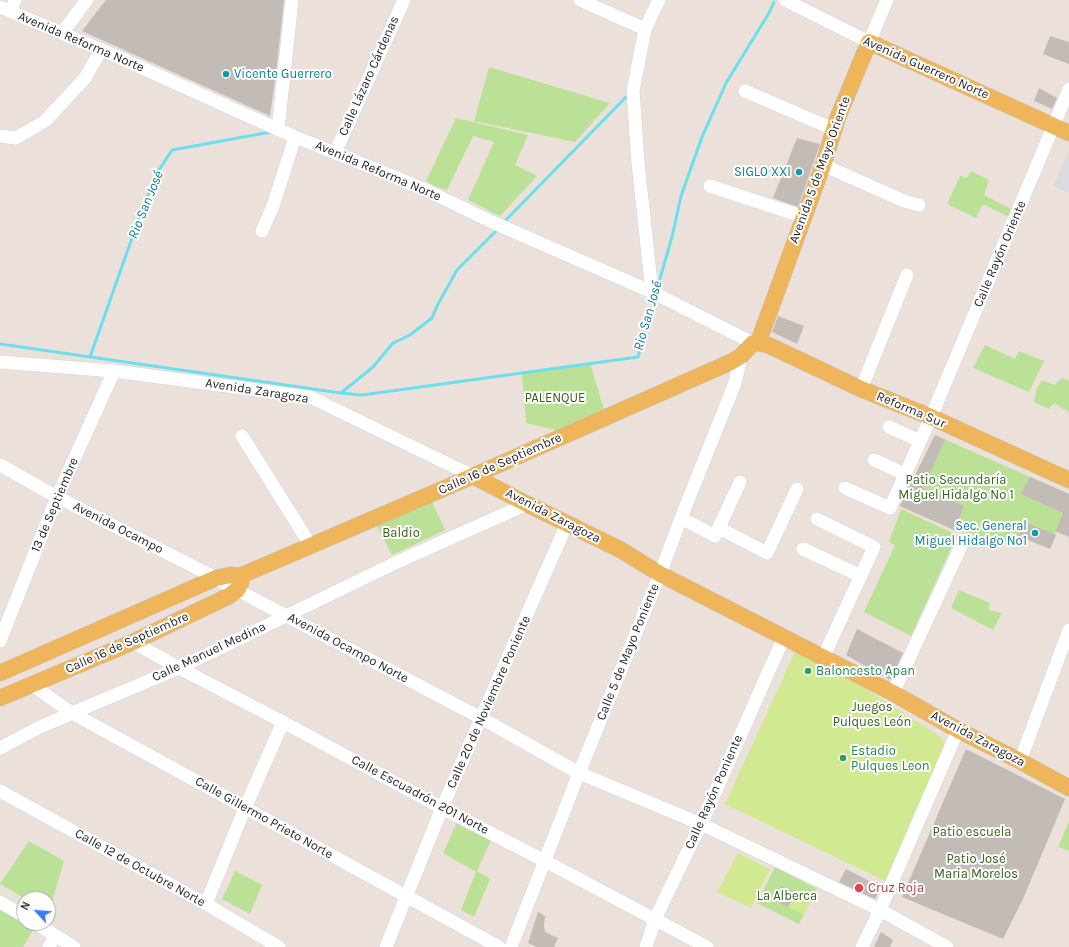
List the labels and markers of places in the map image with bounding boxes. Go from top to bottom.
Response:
place label: Vicente Guerrero [234,66,332,82]
marker: Vicente Guerrero [221,69,231,79]
place label: SIGL0 XXI [734,164,791,180]
marker: SIGL0 XXI [794,167,804,177]
place label: Sec. General Miguel Hidalgo No1 [915,518,1027,549]
marker: Sec. General Miguel Hidalgo No1 [1030,528,1040,538]
place label: Baloncesto Apan [816,663,915,679]
marker: Baloncesto Apan [803,666,813,676]
place label: Estadio Pulques Leon [851,743,929,774]
marker: Estadio Pulques Leon [838,753,848,763]
place label: Cruz Roja [868,880,924,896]
marker: Cruz Roja [853,882,865,894]

